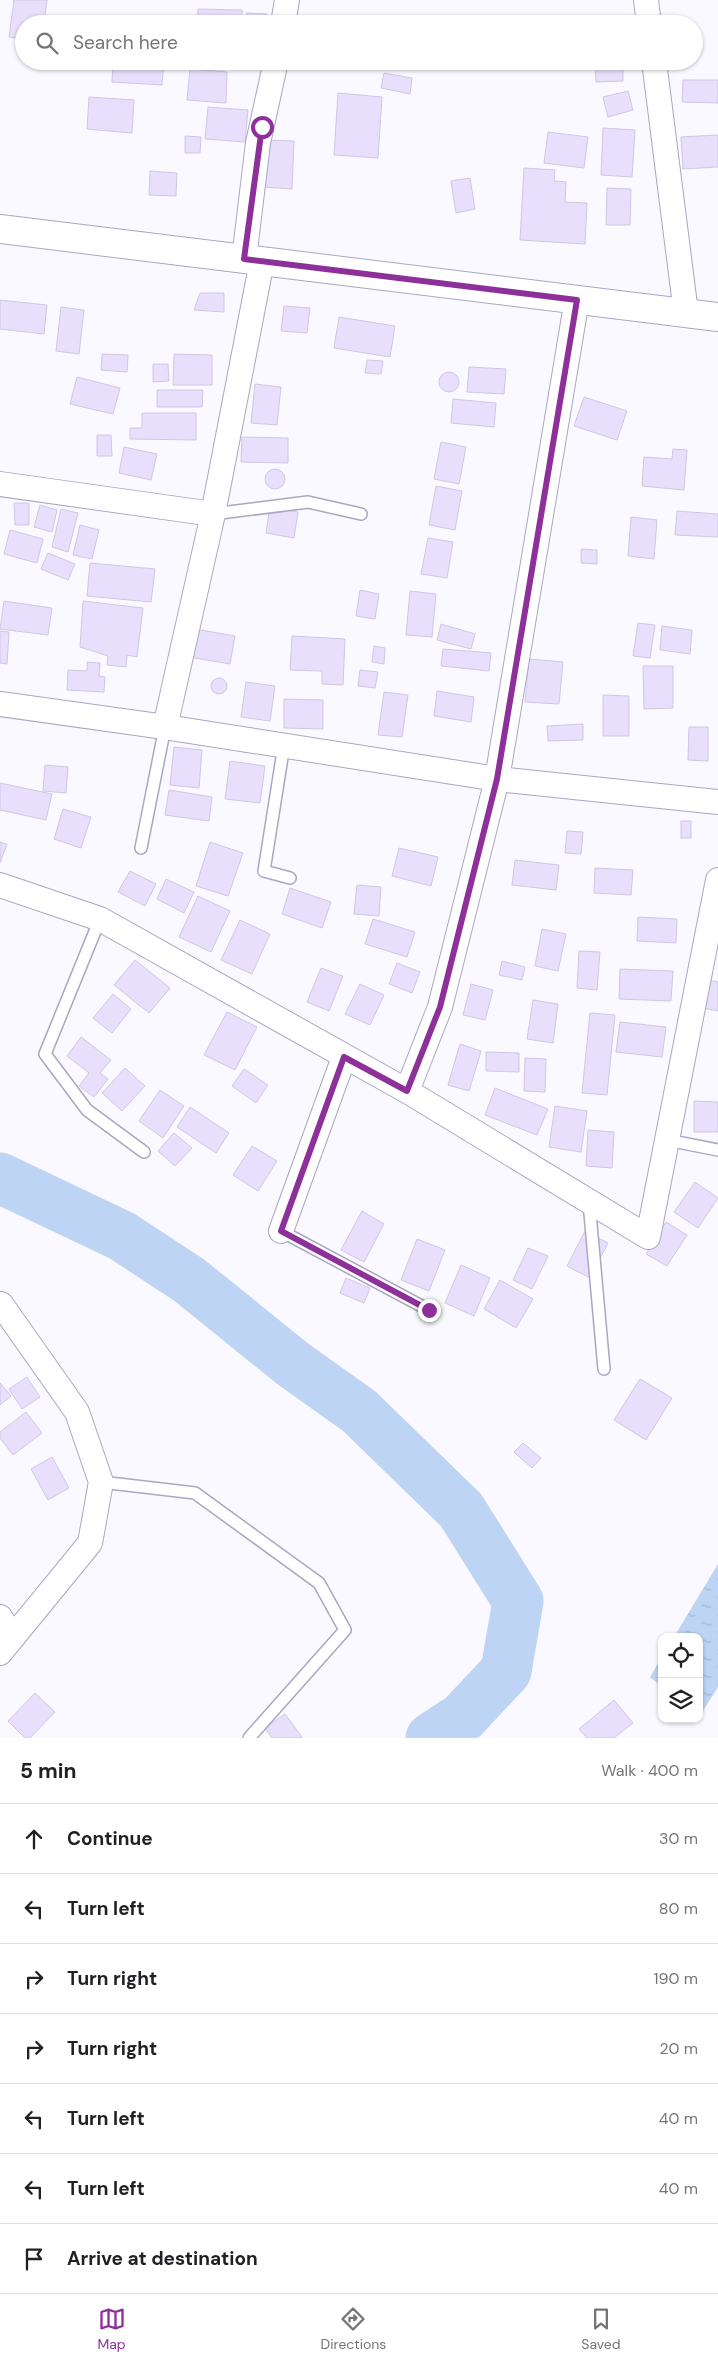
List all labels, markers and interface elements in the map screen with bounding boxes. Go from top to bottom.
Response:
search box [15,15,703,70]
icon: search [33,29,61,57]
text: Search here [73,30,178,55]
route start [251,116,274,139]
route end [418,1299,441,1322]
map controls [658,1633,703,1723]
button: locate [658,1633,703,1678]
button: layers [658,1678,703,1723]
text: 5 min [20,1757,76,1785]
text: Walk · 400 m [601,1760,698,1781]
icon: ahead [20,1825,48,1853]
text: Continue [67,1826,153,1851]
text: 30 m [659,1828,698,1849]
icon: left [20,1895,48,1923]
text: Turn left [67,1896,145,1921]
text: 80 m [659,1898,698,1919]
icon: right [20,1965,48,1993]
text: Turn right [67,1966,157,1991]
text: 190 m [654,1968,698,1989]
icon: right [20,2035,48,2063]
text: Turn right [67,2036,157,2061]
text: 20 m [659,2038,698,2059]
icon: left [20,2105,48,2133]
text: Turn left [67,2106,145,2131]
text: 40 m [659,2108,698,2129]
icon: left [20,2175,48,2203]
text: Turn left [67,2176,145,2201]
text: 40 m [659,2178,698,2199]
icon: arrive [20,2245,48,2273]
text: Arrive at destination [67,2246,258,2271]
tab: Map [97,2305,126,2353]
tab: Directions [321,2305,386,2353]
tab: Saved [581,2305,621,2353]

